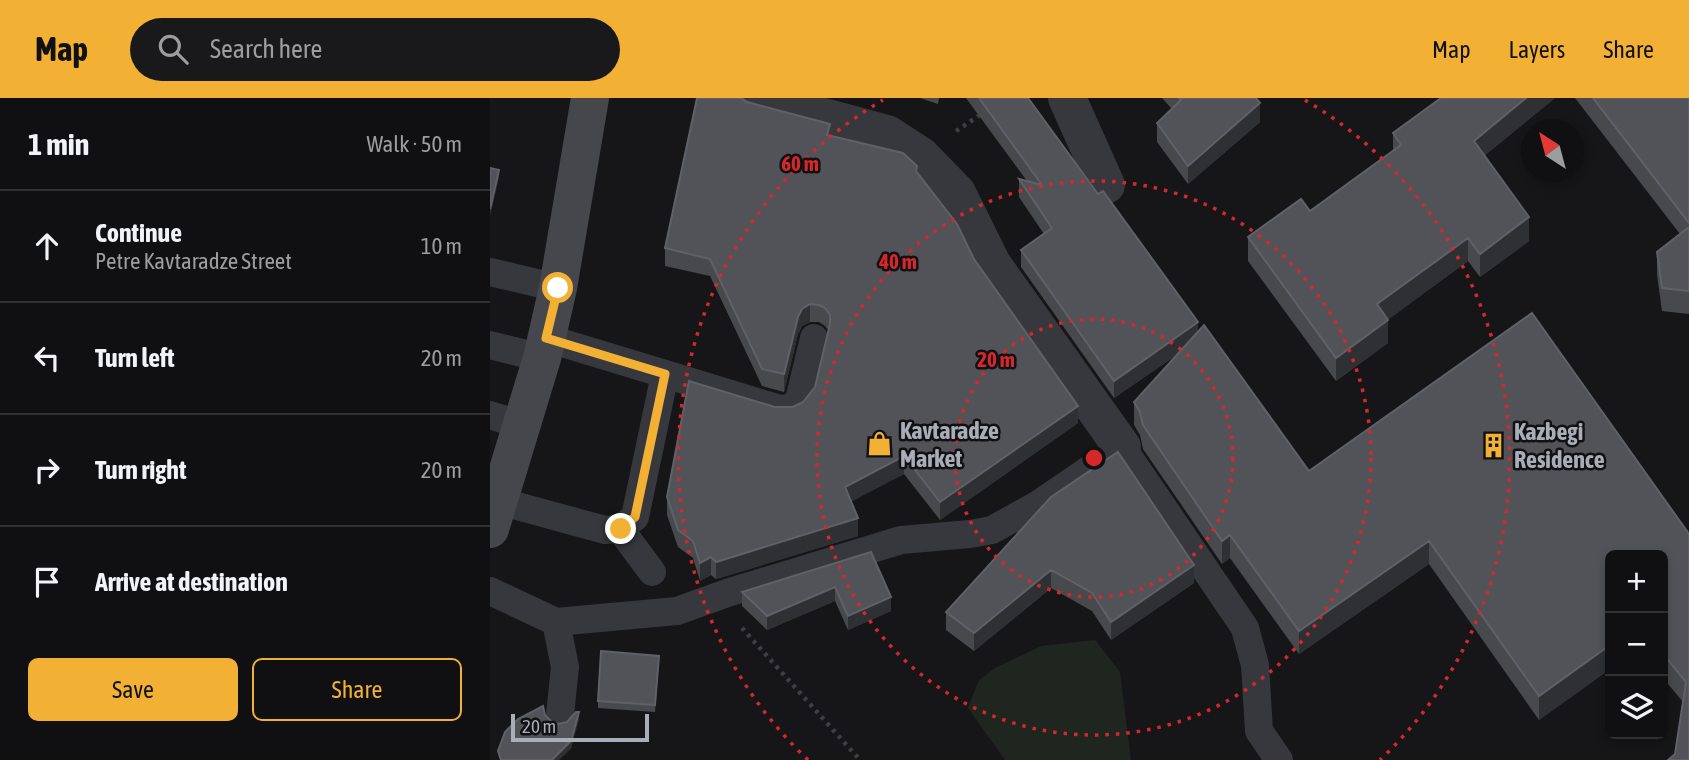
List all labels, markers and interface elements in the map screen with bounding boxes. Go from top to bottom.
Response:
search box [130,18,620,81]
text: Map [35,30,88,68]
icon: search [154,30,192,68]
text: Search here [210,34,322,64]
text: Map [1432,36,1471,63]
text: Layers [1509,36,1565,63]
text: Share [1603,36,1654,63]
north arrow [1521,119,1584,182]
text: 1 min [28,127,89,161]
text: Walk · 50 m [367,131,462,157]
text: 60 m [781,151,819,175]
text: Continue [95,218,182,248]
icon: ahead [28,227,66,265]
text: 10 m [421,233,462,259]
text: Petre Kavtaradze Street [95,248,292,274]
text: 40 m [878,249,917,273]
route start [542,272,573,303]
icon: left [28,339,66,377]
text: Turn left [95,343,175,373]
text: 20 m [421,345,462,371]
text: 20 m [977,347,1015,371]
place label: Kavtaradze Market [900,417,999,472]
place label: Kazbegi Residence [1514,418,1605,473]
shop icon: Kavtaradze Market [866,430,894,458]
building icon: Kazbegi Residence [1480,431,1508,459]
centre of rings [1082,446,1106,470]
icon: right [28,451,66,489]
text: Turn right [95,455,186,485]
text: 20 m [421,457,462,483]
route end [605,513,636,544]
map controls [1605,550,1668,739]
button: + [1605,550,1668,613]
icon: arrive [28,563,66,601]
text: Arrive at destination [95,567,288,597]
button: − [1605,613,1668,676]
button: Save [28,658,238,721]
button: Share [252,658,462,721]
button: layers [1605,676,1668,739]
scale bar [511,711,649,743]
text: 20 m [522,715,556,737]

